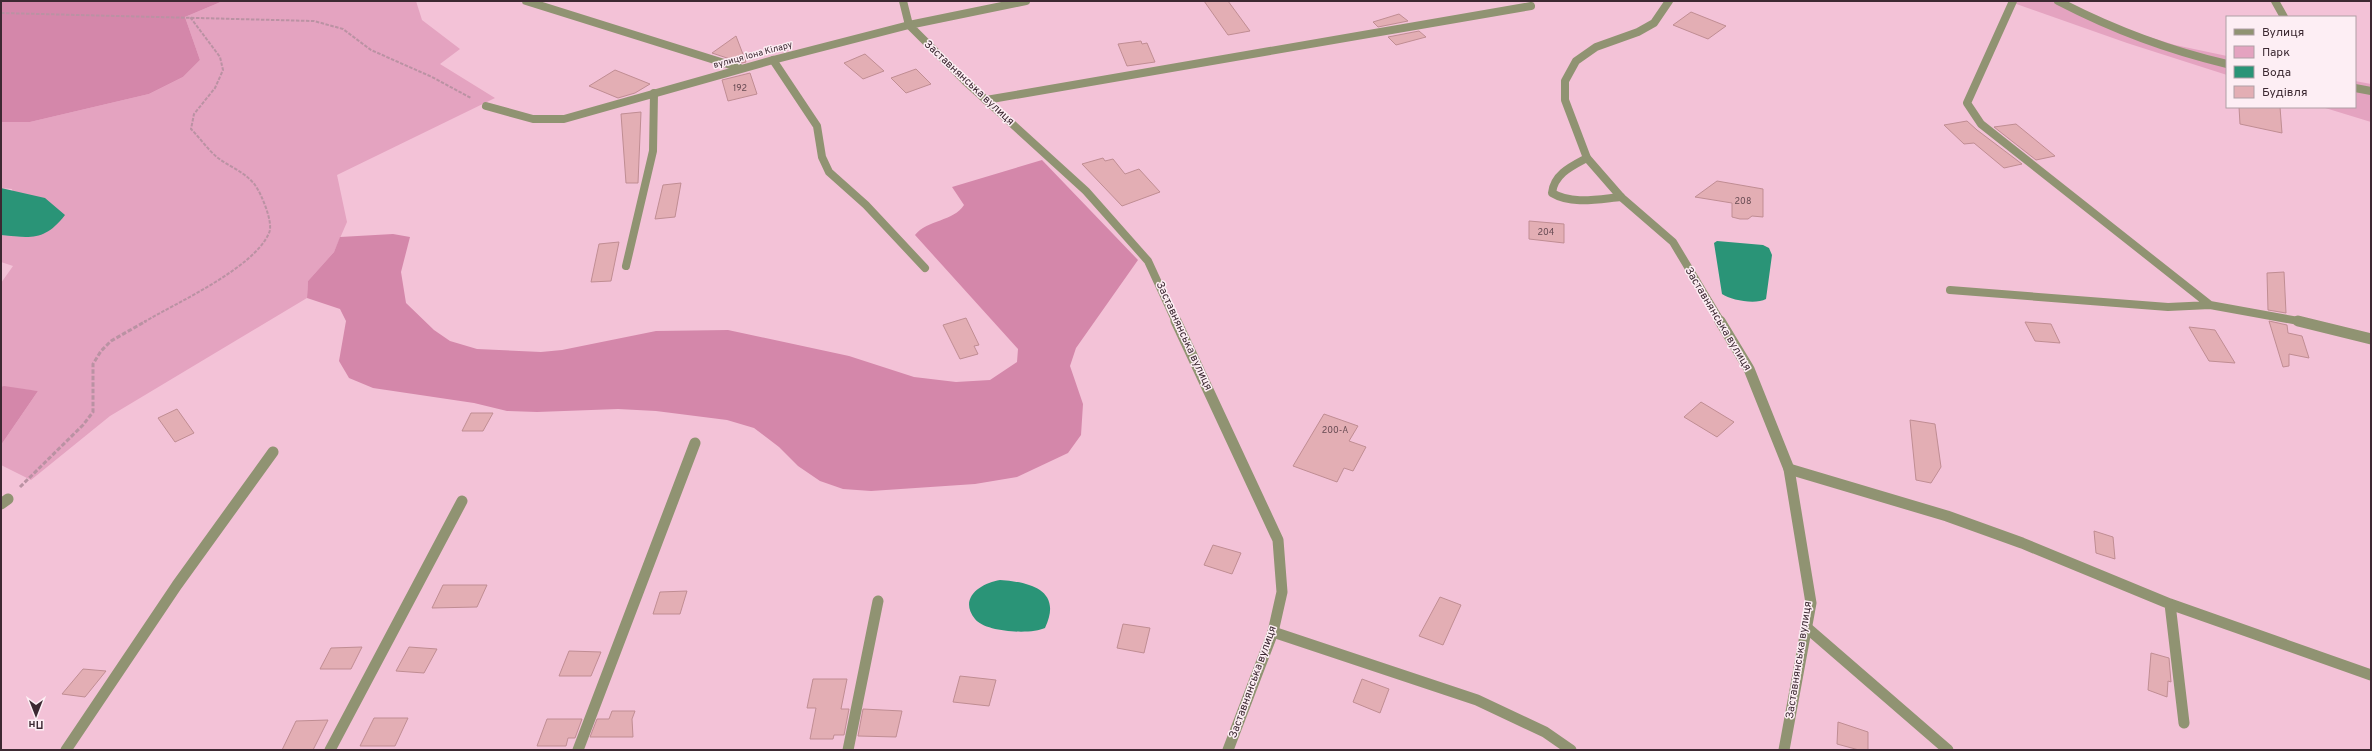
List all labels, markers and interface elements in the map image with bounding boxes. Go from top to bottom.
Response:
legend [2226,16,2356,108]
text: Вулиця [2262,25,2304,41]
street label: Заставнянська вулиця [921,37,1017,129]
street label: вулиця Іона Кілару [712,39,794,71]
text: Парк [2262,45,2290,61]
text: Вода [2262,65,2291,81]
house number: 192 [733,83,747,94]
text: Будівля [2262,85,2308,101]
house number: 208 [1735,196,1751,207]
house number: 204 [1538,227,1555,238]
street label: Заставнянська вулиця [1681,265,1755,373]
street label: Заставнянська вулиця [1153,279,1215,393]
house number: 200-А [1322,425,1348,436]
street label: Заставнянська вулиця [1783,600,1815,720]
street label: Заставнянська вулиця [1226,624,1280,740]
north arrow [16,695,56,735]
text: Пн [29,717,43,731]

